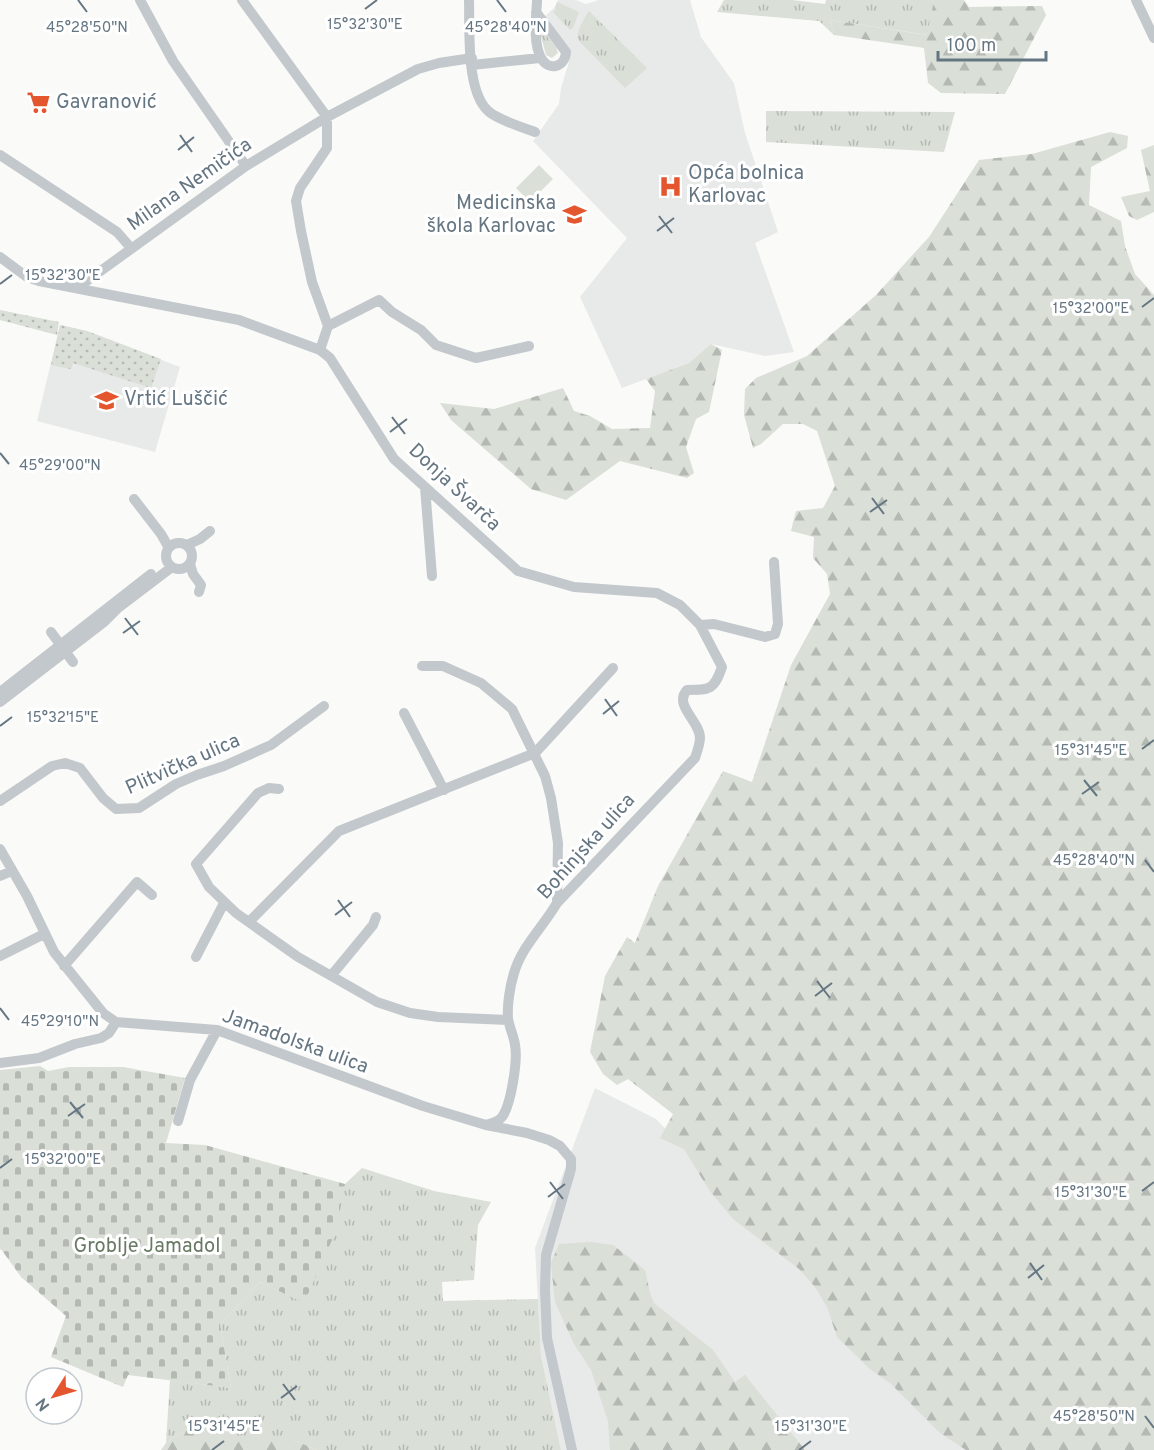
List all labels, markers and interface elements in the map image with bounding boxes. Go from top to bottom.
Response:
text: 15°32'30"E [327,16,403,35]
text: 45°28'50"N [46,19,128,38]
text: 45°28'40"N [465,19,547,38]
scale bar [938,24,1046,62]
text: 100 m [947,35,996,58]
supermarket icon: Gavranović [25,90,51,116]
place label: Gavranović [56,90,157,116]
street label: Milana Nemičića [123,132,257,238]
place label: Opća bolnica Karlovac [688,161,804,210]
hospital icon: Opća bolnica Karlovac [657,173,683,199]
place label: Medicinska škola Karlovac [427,191,556,240]
school or university icon: Medicinska škola Karlovac [561,202,587,228]
text: 15°32'30"E [25,267,101,286]
text: 15°32'00"E [1053,300,1129,319]
school or university icon: Vrtić Luščić [93,387,119,413]
place label: Vrtić Luščić [124,387,228,413]
street label: Donja Švarča [402,437,507,538]
text: 45°29'00"N [19,457,101,476]
text: 15°32'15"E [27,709,99,728]
street label: Plitvička ulica [122,728,244,802]
text: 15°31'45"E [1055,742,1127,761]
street label: Bohinjska ulica [532,788,642,906]
text: 45°28'40"N [1053,852,1135,871]
street label: Jamadolska ulica [218,1003,372,1081]
text: 45°29'10"N [21,1013,99,1032]
text: 15°32'00"E [25,1151,101,1170]
text: 15°31'30"E [1055,1184,1127,1203]
park label: Groblje Jamadol [73,1234,221,1260]
north arrow [24,1366,84,1426]
text: N [32,1393,55,1414]
text: 45°28'50"N [1053,1408,1135,1427]
text: 15°31'45"E [188,1418,260,1437]
text: 15°31'30"E [775,1418,847,1437]

